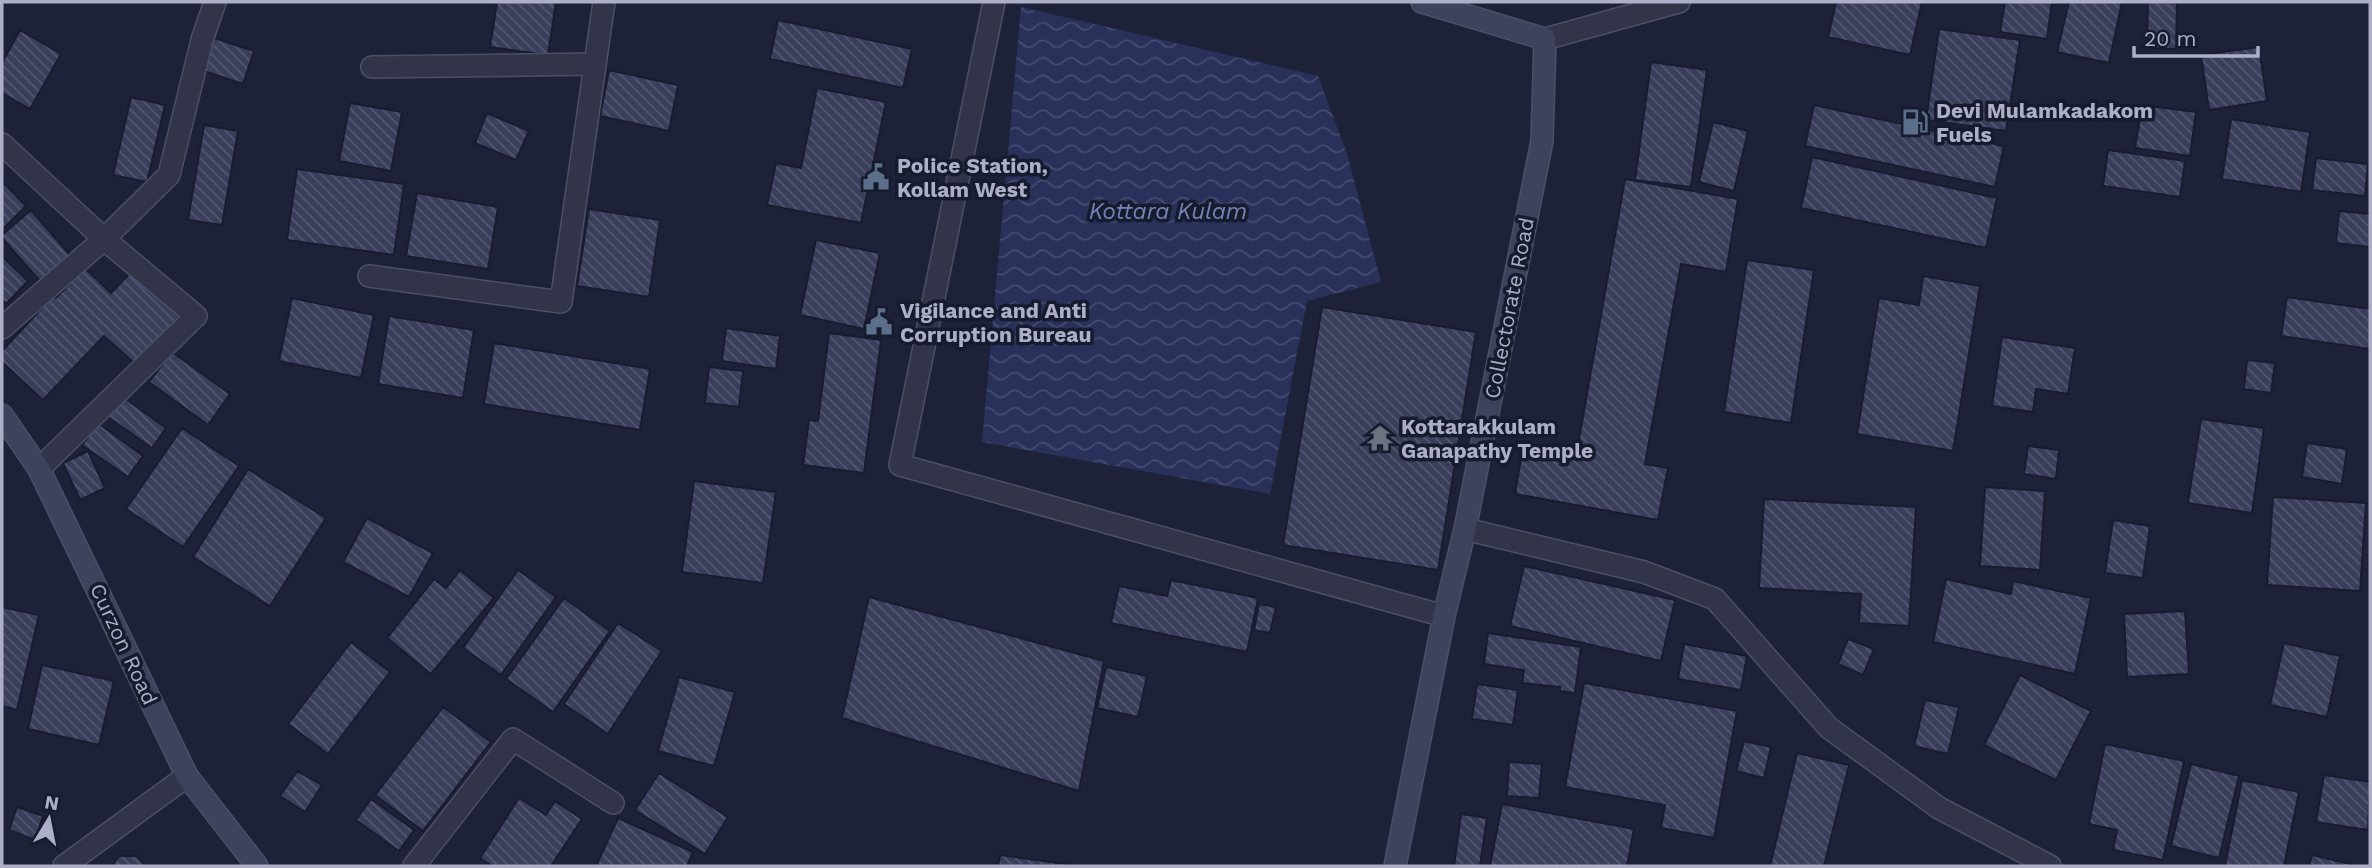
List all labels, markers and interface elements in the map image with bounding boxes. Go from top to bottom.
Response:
scale bar [2134,14,2258,58]
text: 20 m [2144,26,2196,51]
place label: Devi Mulamkadakom Fuels [1936,98,2153,147]
fuel station icon: Devi Mulamkadakom Fuels [1900,107,1930,137]
place label: Police Station, Kollam West [897,153,1048,202]
public building icon: Police Station, Kollam West [861,162,891,192]
water label: Kottara Kulam [1089,198,1247,225]
street label: Collectorate Road [1479,215,1539,401]
place label: Vigilance and Anti Corruption Bureau [900,298,1092,347]
public building icon: Vigilance and Anti Corruption Bureau [864,307,894,337]
place label: Kottarakkulam Ganapathy Temple [1401,414,1593,463]
temple icon: Kottarakkulam Ganapathy Temple [1365,423,1395,453]
street label: Curzon Road [85,579,163,709]
north arrow [14,784,84,854]
text: N [43,790,61,815]

